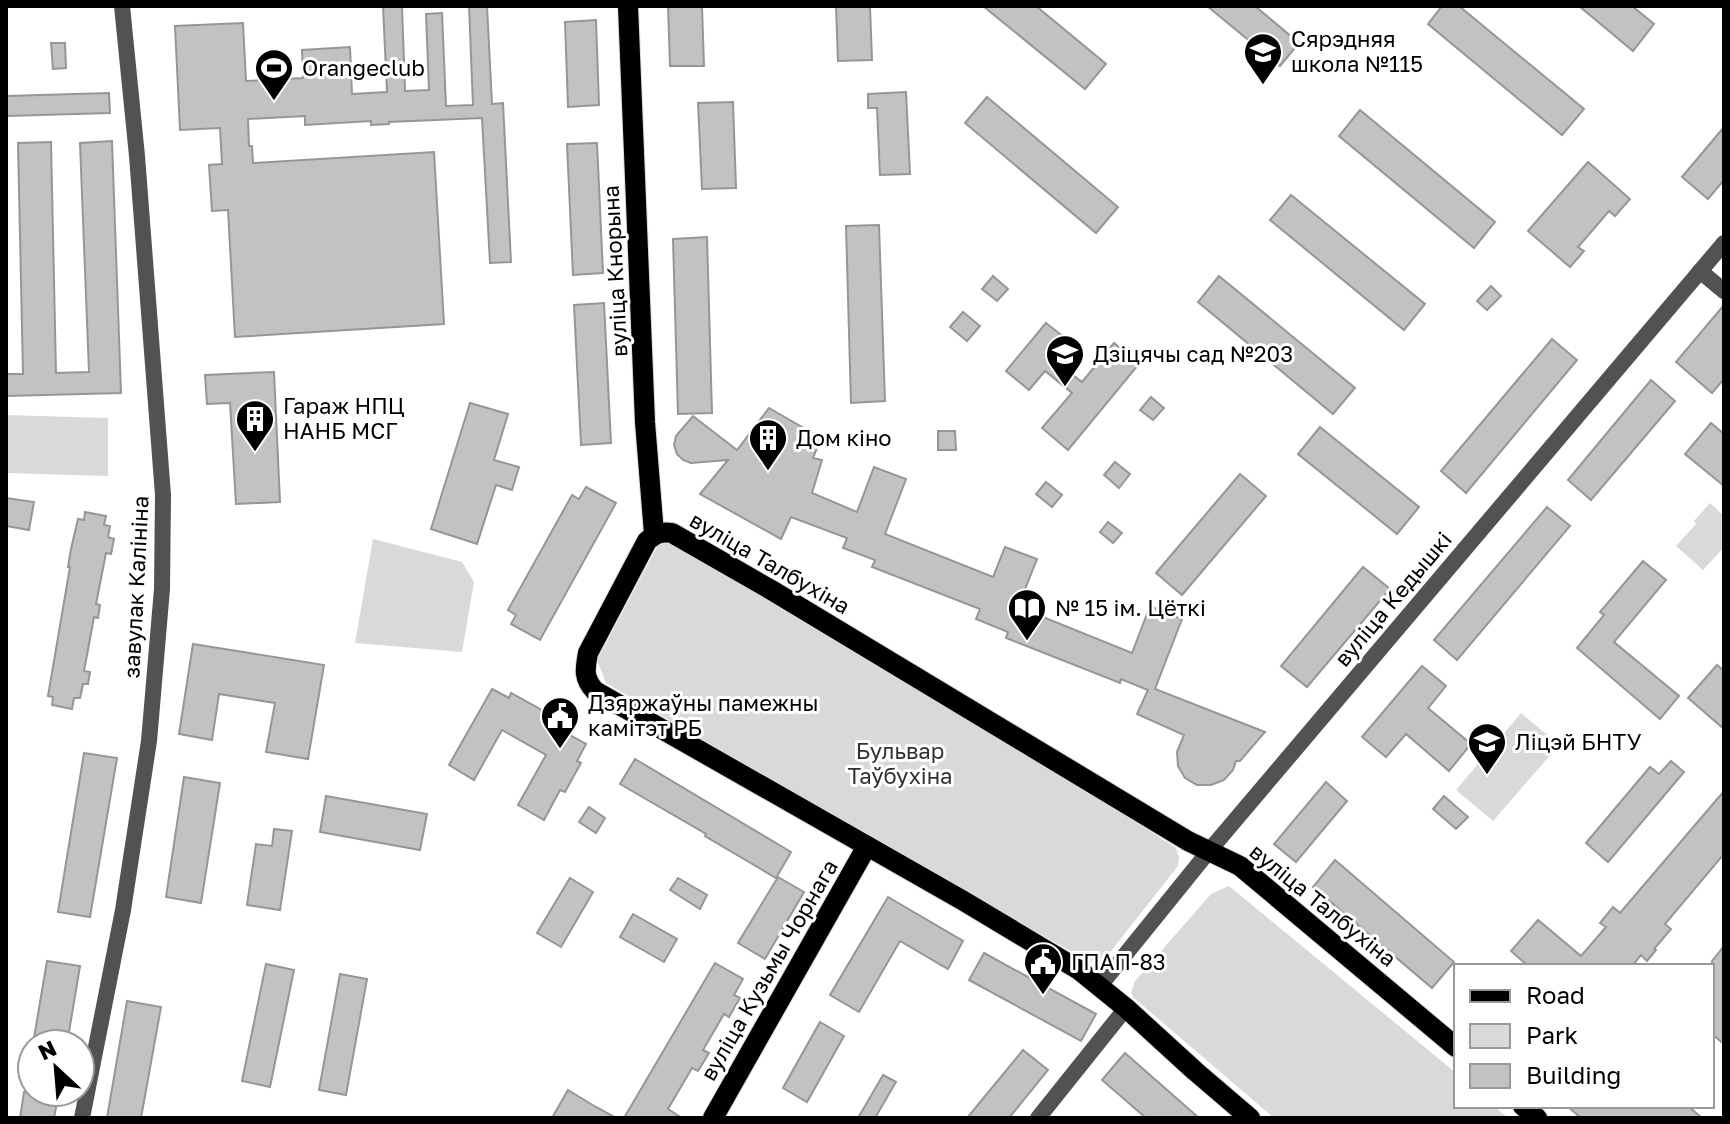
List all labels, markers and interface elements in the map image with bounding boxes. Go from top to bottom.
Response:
place label: Сярэдняя школа №115 [1291,25,1423,77]
school or university icon: Сярэдняя школа №115 [1242,31,1284,86]
sports icon: Orangeclub [253,47,295,102]
place label: Orangeclub [302,54,425,81]
street label: вуліца Кнорына [597,184,632,358]
school or university icon: Дзіцячы сад №203 [1044,333,1086,388]
place label: Дзіцячы сад №203 [1093,340,1293,367]
place label: Гараж НПЦ НАНБ МСГ [283,392,405,444]
building icon: Гараж НПЦ НАНБ МСГ [234,398,276,453]
building icon: Дом кіно [747,417,789,472]
place label: Дом кіно [796,424,892,451]
street label: завулак Калініна [117,495,154,679]
street label: вуліца Талбухіна [685,506,855,619]
street label: вуліца Кедышкі [1328,526,1457,672]
library icon: № 15 ім. Цёткі [1006,587,1048,642]
place label: № 15 ім. Цёткі [1055,594,1206,621]
place label: Дзяржаўны памежны камітэт РБ [588,689,819,741]
public building icon: Дзяржаўны памежны камітэт РБ [539,695,581,750]
school or university icon: Ліцэй БНТУ [1466,721,1508,776]
place label: Ліцэй БНТУ [1515,728,1642,755]
park label: Бульвар Таўбухіна [847,737,953,789]
street label: вуліца Талбухіна [1245,837,1402,972]
street label: вуліца Кузьмы Чорнага [694,854,843,1085]
public building icon: ГПАП-83 [1022,941,1064,996]
place label: ГПАП-83 [1071,948,1166,975]
legend [1454,964,1714,1108]
text: Road [1526,980,1585,1009]
text: Park [1526,1020,1578,1049]
north arrow [16,1028,96,1108]
text: N [34,1034,60,1065]
text: Building [1526,1060,1621,1089]

